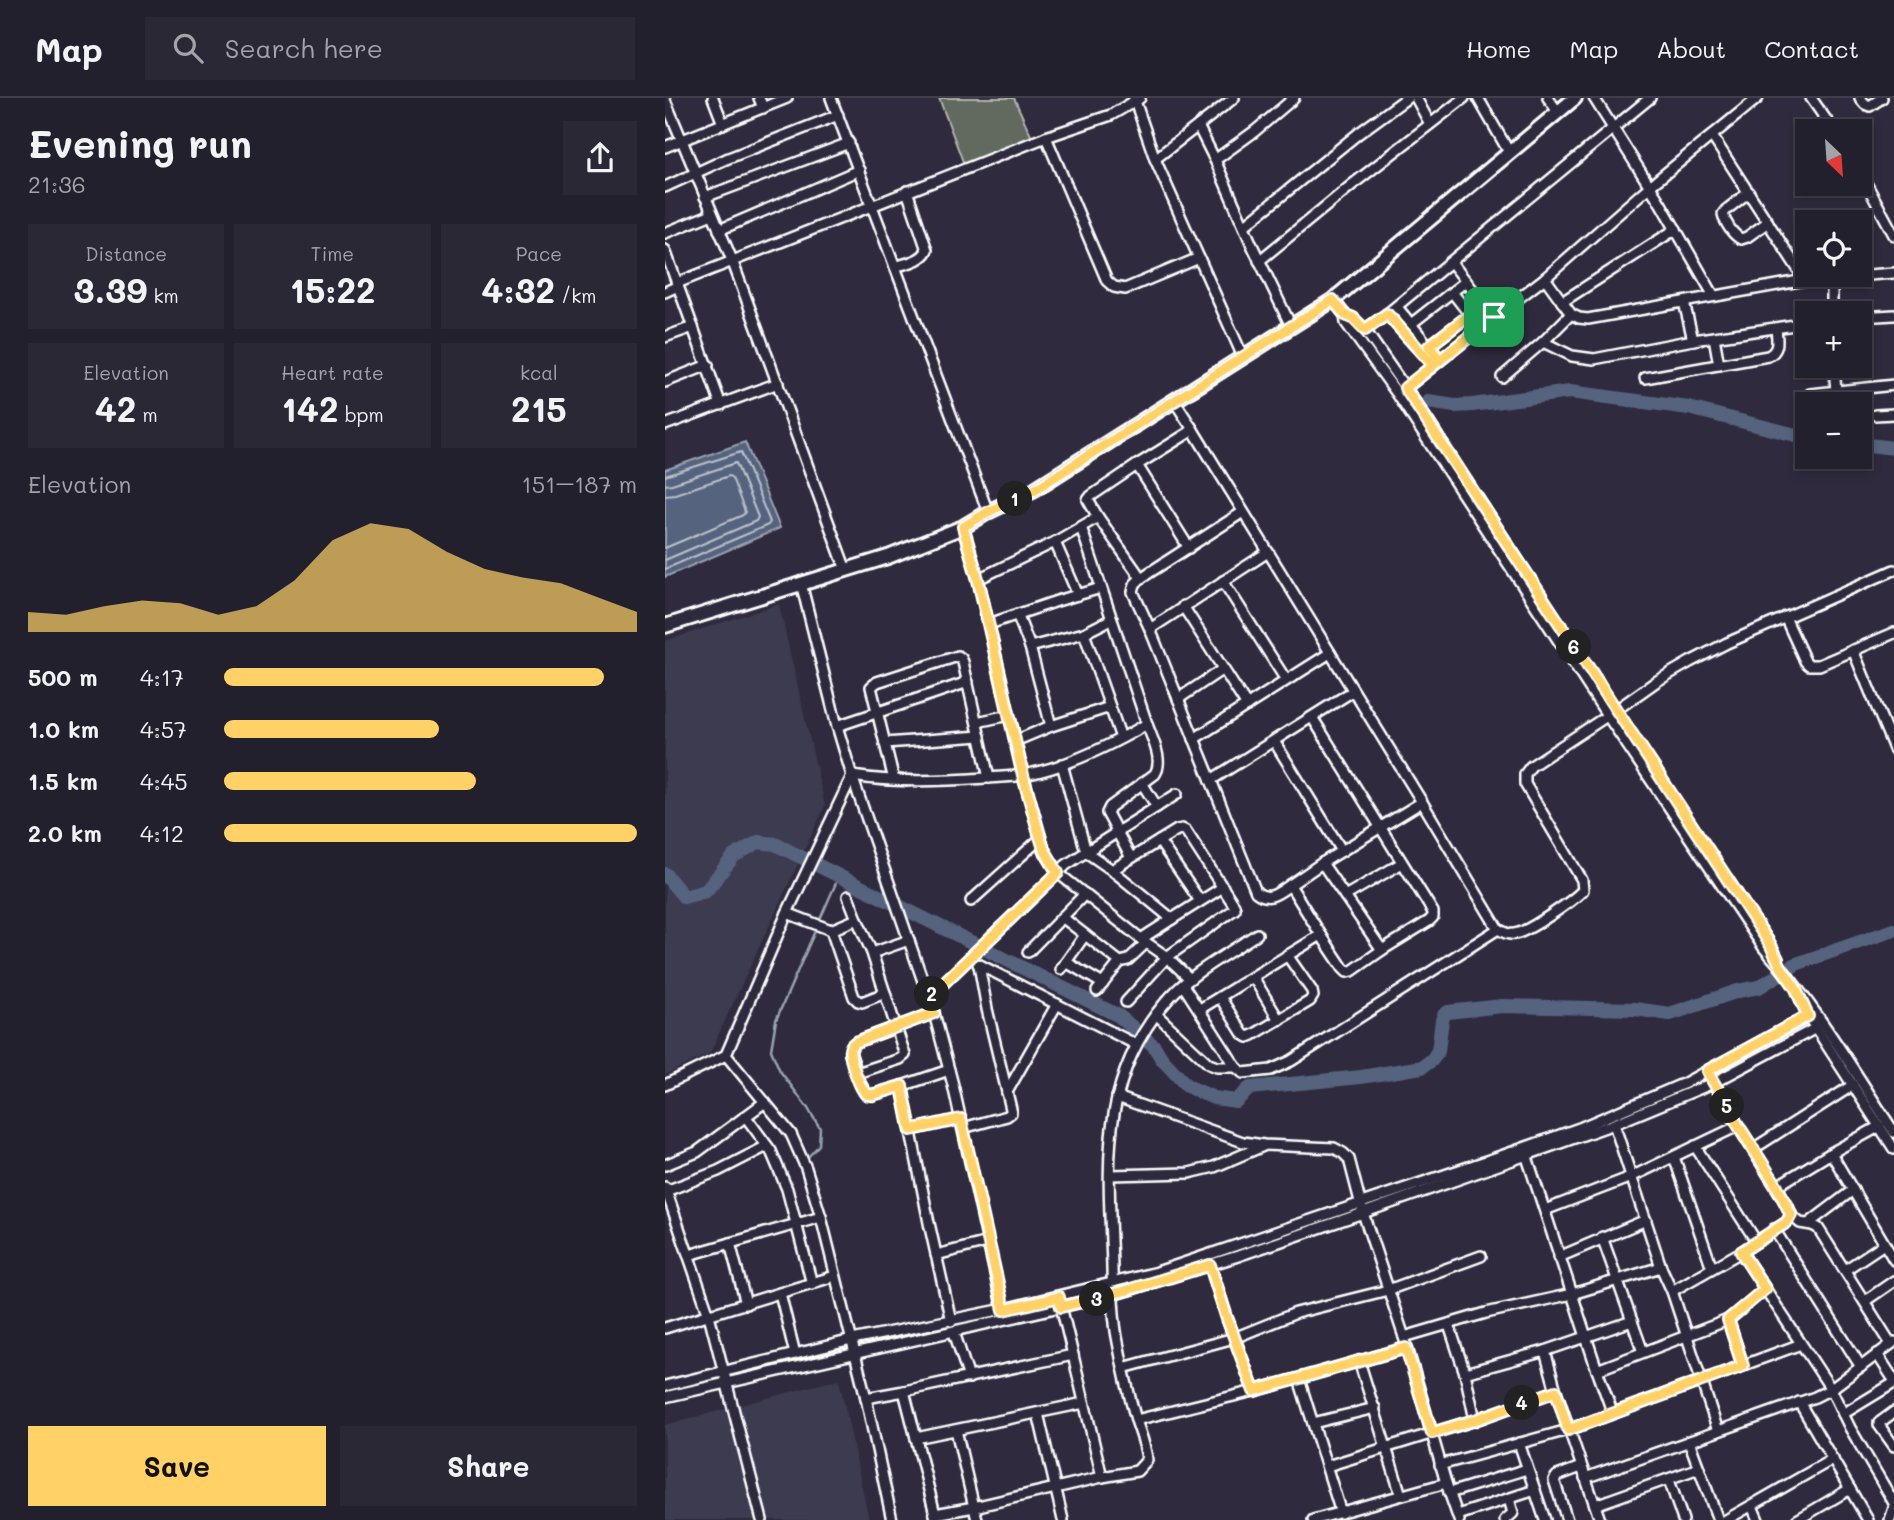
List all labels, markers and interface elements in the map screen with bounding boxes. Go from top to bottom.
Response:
search box [145,17,635,80]
text: Map [35,27,103,70]
icon: search [169,29,207,67]
text: Search here [225,31,383,65]
text: Home [1466,33,1531,64]
text: Map [1569,33,1618,64]
text: About [1656,33,1726,64]
text: Contact [1764,33,1859,64]
text: Evening run [28,118,252,168]
north arrow [1795,119,1873,196]
map controls [1795,119,1872,469]
button: share [563,121,637,195]
text: 21:36 [28,169,86,199]
button: locate [1795,210,1872,287]
text: Distance [85,241,167,266]
text: Time [311,241,354,266]
text: Pace [516,241,562,266]
text: 3.39 [74,266,147,312]
text: 15:22 [289,266,376,312]
text: 4:32 [481,266,555,312]
text: km [147,283,179,308]
text: /km [555,283,596,308]
pin [1464,287,1524,347]
icon: arrive [1475,298,1513,336]
button: + [1795,301,1872,378]
text: Elevation [84,360,169,385]
text: Heart rate [281,360,384,385]
text: kcal [520,360,558,385]
text: 42 [95,385,136,431]
text: 142 [281,385,339,431]
text: 215 [511,385,567,431]
button: − [1795,392,1872,469]
text: m [136,402,158,427]
text: bpm [339,402,384,427]
text: Elevation [28,469,131,499]
text: 151–187 m [522,469,637,499]
pin: 1 [997,482,1033,516]
text: 1 [1010,486,1019,511]
pin: 6 [1557,630,1591,664]
text: 6 [1568,634,1579,659]
text: 500 m [28,662,98,692]
text: 4:17 [140,662,184,692]
text: 1.0 km [28,714,99,744]
text: 4:57 [140,714,187,744]
text: 1.5 km [28,766,98,796]
text: 4:45 [140,766,188,796]
text: 2.0 km [28,818,102,848]
text: 4:12 [140,818,184,848]
pin: 2 [915,976,949,1012]
text: 2 [926,981,937,1006]
pin: 5 [1709,1088,1745,1124]
text: 5 [1721,1093,1732,1118]
pin: 3 [1079,1282,1115,1316]
text: 3 [1091,1286,1102,1311]
pin: 4 [1505,1386,1539,1420]
text: 4 [1515,1390,1528,1415]
button: Save [28,1426,326,1506]
button: Share [340,1426,637,1506]

